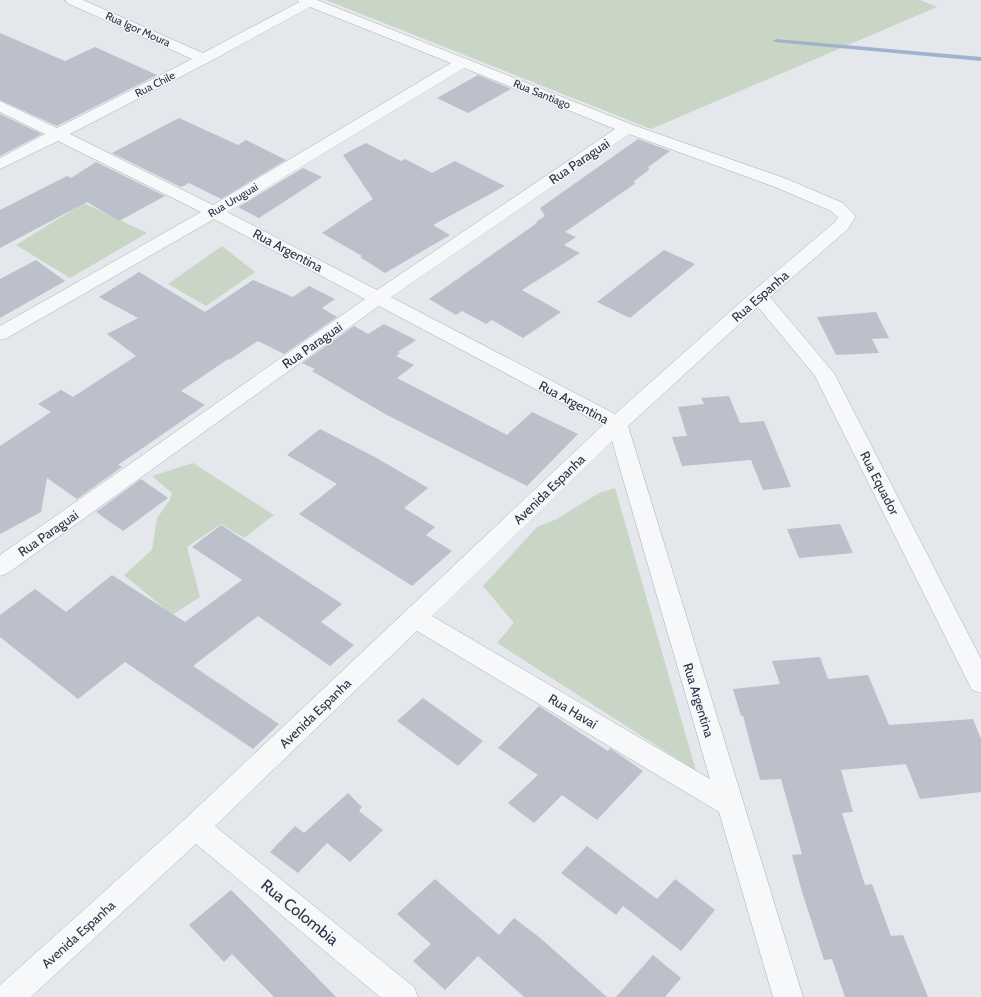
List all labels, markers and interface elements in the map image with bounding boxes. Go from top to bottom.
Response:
street label: Rua Igor Moura [103,8,173,50]
street label: Rua Chile [133,68,178,100]
street label: Rua Santiago [511,76,573,112]
street label: Rua Paraguai [546,135,612,187]
street label: Rua Uruguai [205,180,261,220]
street label: Rua Argentina [250,225,326,275]
street label: Rua Espanha [728,266,792,325]
street label: Rua Paraguai [279,318,345,372]
street label: Rua Argentina [536,377,612,427]
street label: Rua Equador [857,448,903,518]
street label: Avenida Espanha [510,450,589,527]
street label: Rua Paraguai [15,506,81,560]
street label: Rua Argentina [680,661,718,740]
street label: Avenida Espanha [276,674,355,751]
street label: Rua Havaí [546,690,600,732]
street label: Rua Colombia [257,875,342,950]
street label: Avenida Espanha [38,896,119,971]

